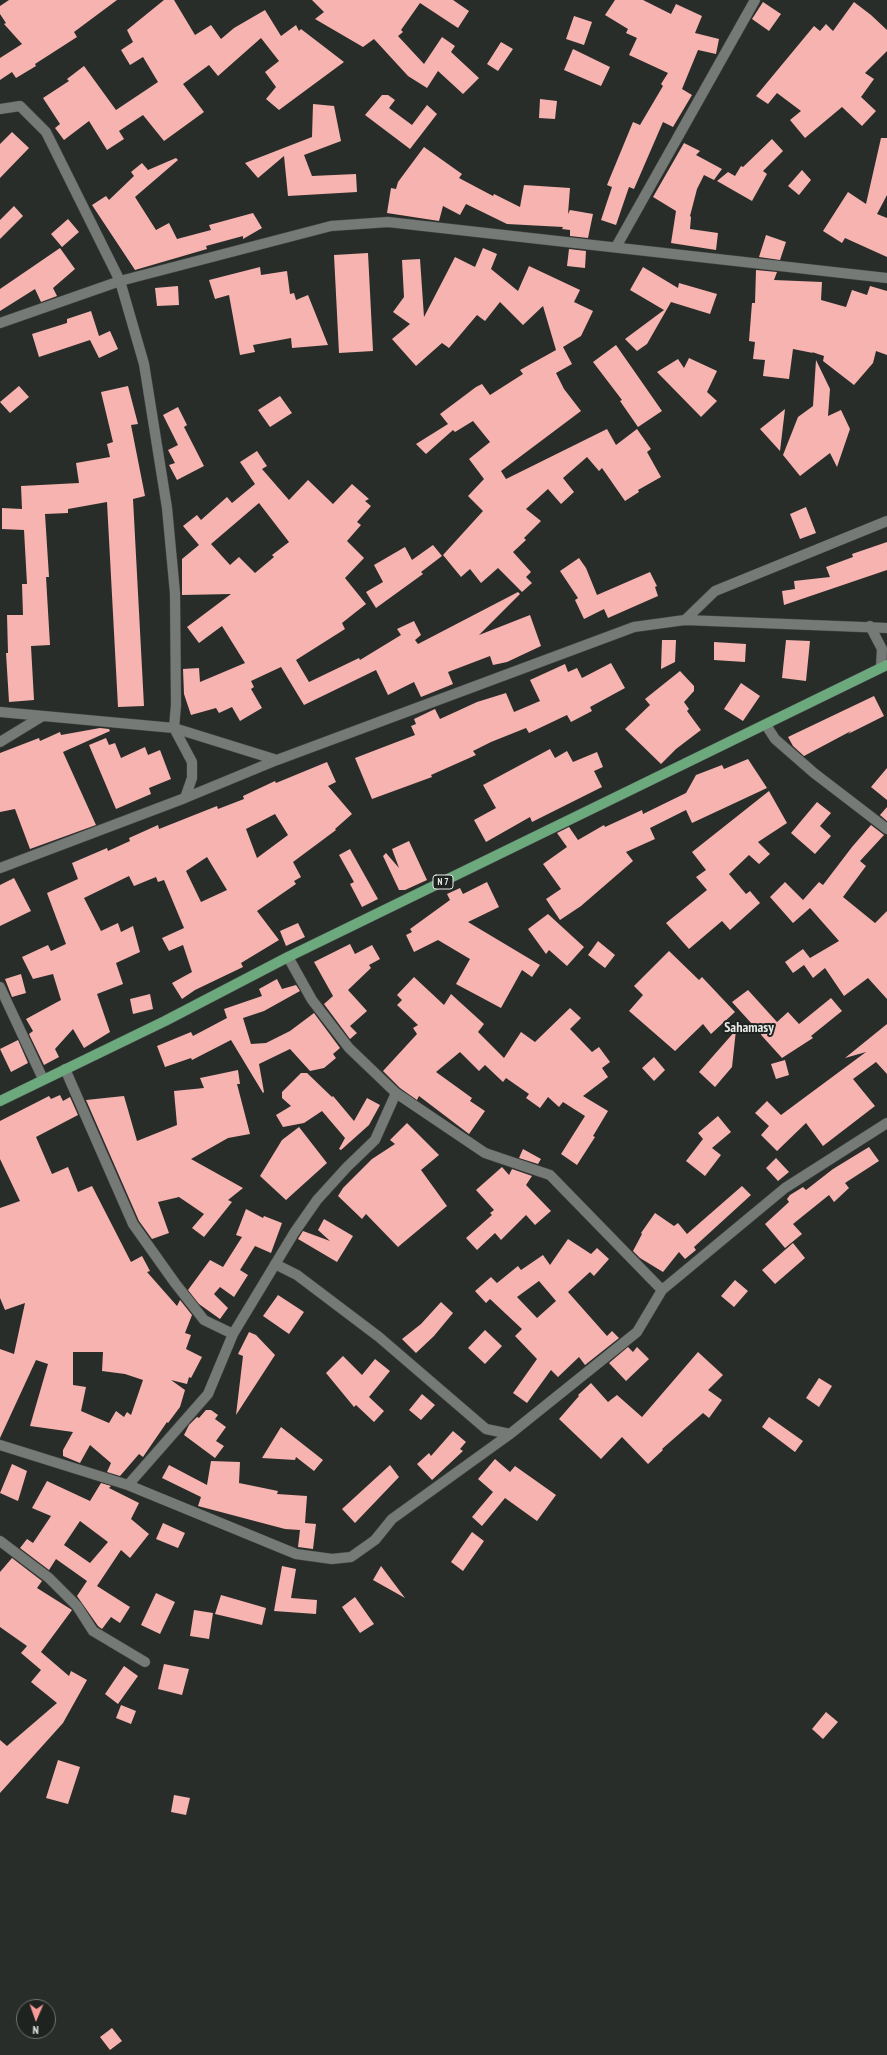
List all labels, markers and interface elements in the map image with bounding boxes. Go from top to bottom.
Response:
road number: N 7 [433,875,453,889]
district label: Sahamasy [724,1020,774,1036]
north arrow [16,1999,56,2039]
text: N [32,2023,39,2037]

